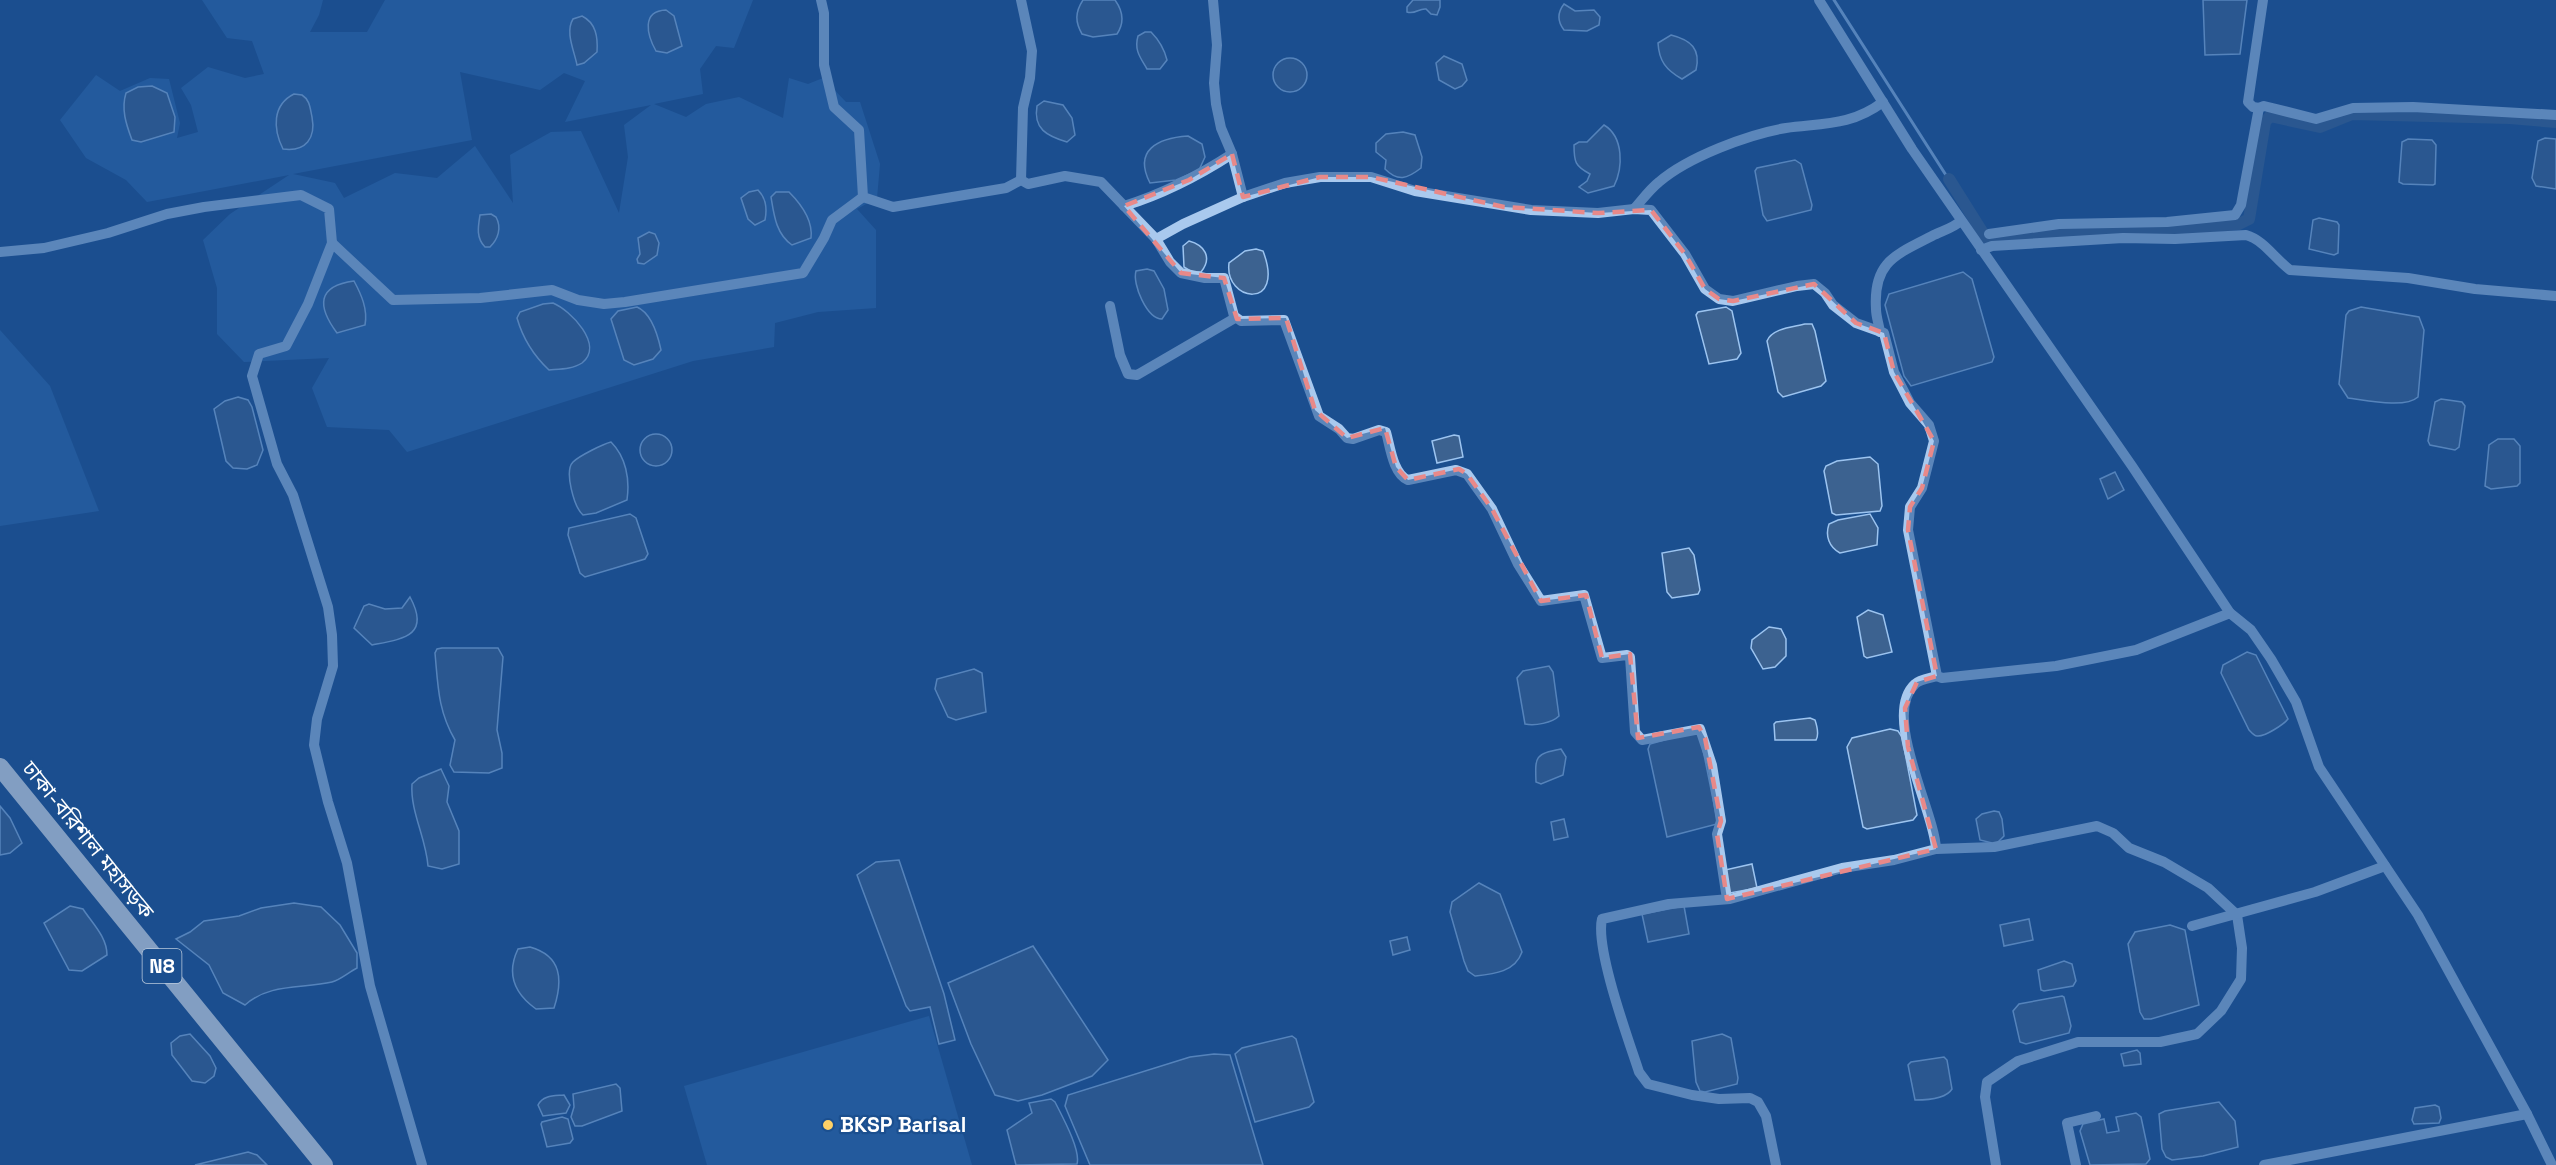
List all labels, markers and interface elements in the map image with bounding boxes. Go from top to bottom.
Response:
street label: ঢাকা-বরিশাল মহাসড়ক [16,755,161,925]
road number: N8 [142,949,182,983]
place label: BKSP Barisal [840,1111,966,1138]
marker: BKSP Barisal [821,1118,835,1132]

